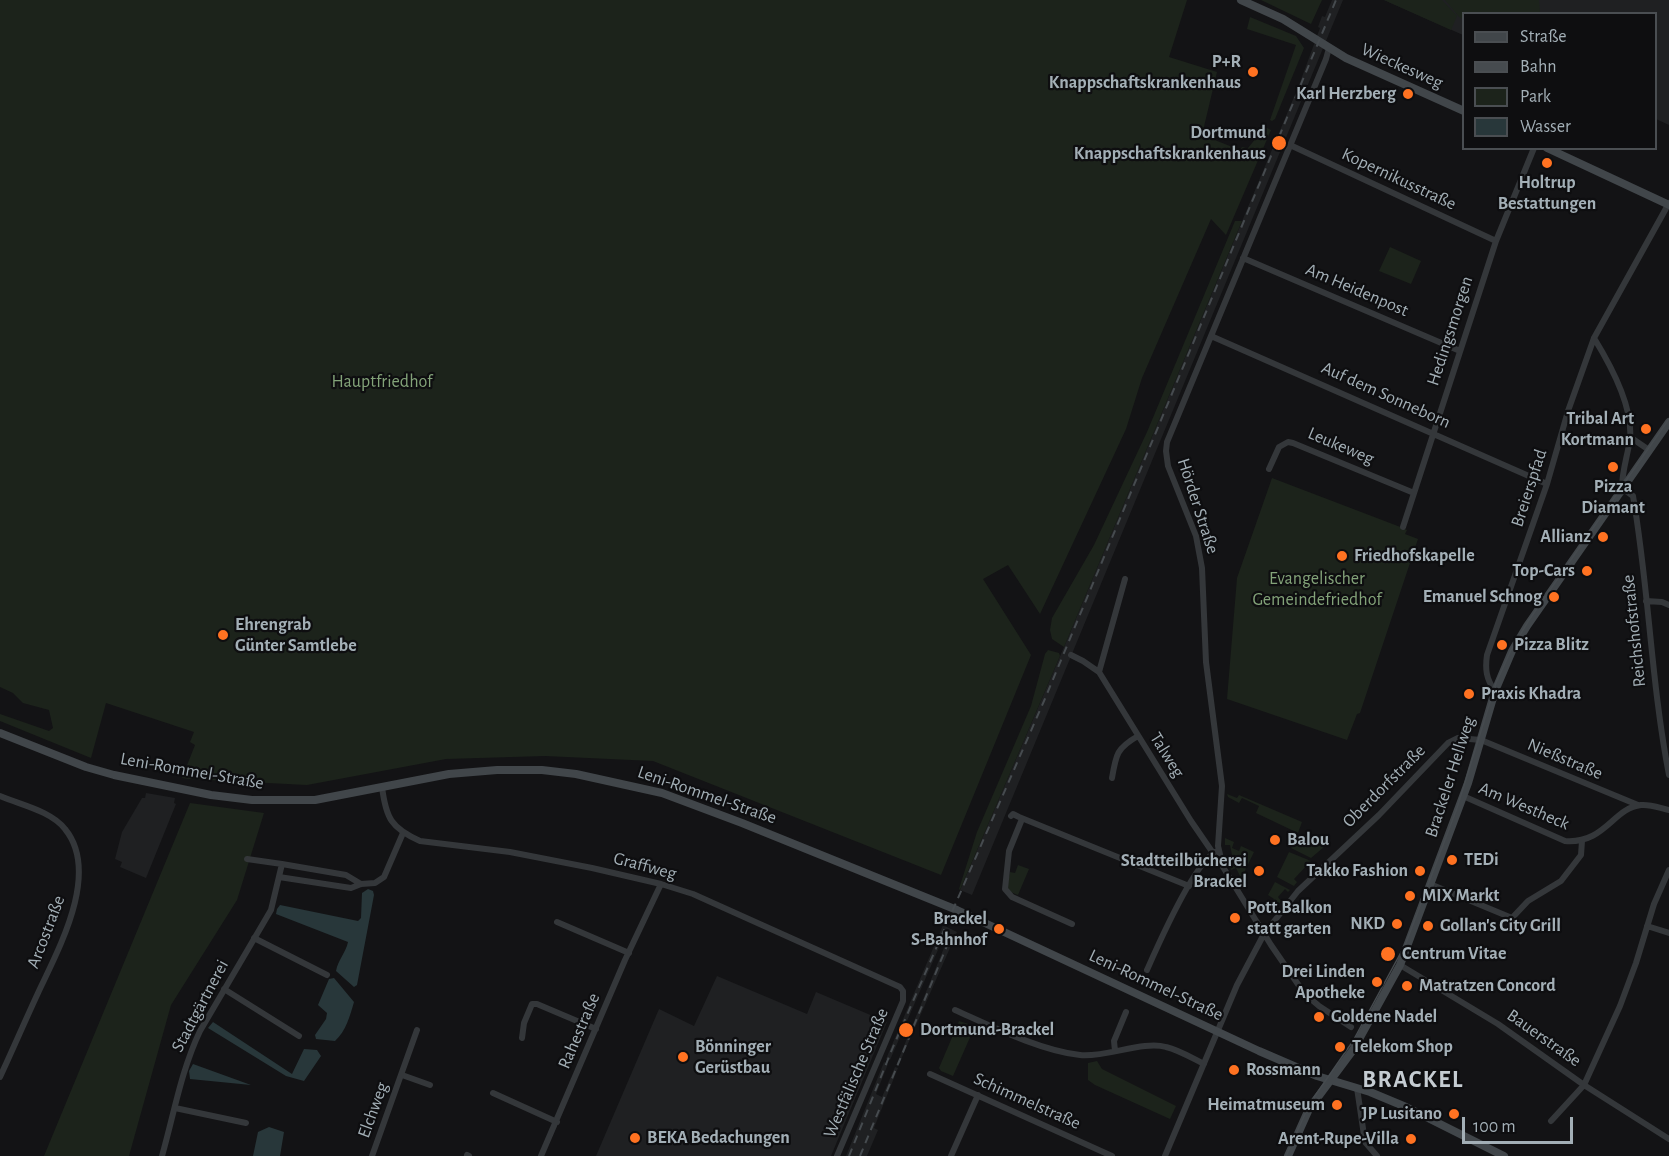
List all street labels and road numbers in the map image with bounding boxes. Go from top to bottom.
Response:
street label: Wieckesweg [1358,38,1446,94]
street label: Kopernikusstraße [1338,143,1460,215]
street label: Am Heidenpost [1302,259,1412,321]
street label: Hedingsmorgen [1422,274,1478,388]
street label: Auf dem Sonneborn [1318,357,1454,433]
street label: Leukeweg [1305,422,1377,470]
street label: Breierspfad [1506,446,1552,530]
street label: Hörder Straße [1172,455,1224,557]
street label: Reichshofstraße [1617,574,1651,688]
street label: Brackeler Hellweg [1420,714,1480,840]
street label: Talweg [1145,728,1189,782]
street label: Nießstraße [1524,733,1606,785]
street label: Oberdorfstraße [1338,740,1430,832]
street label: Leni-Rommel-Straße [118,748,266,794]
street label: Leni-Rommel-Straße [635,761,779,829]
street label: Am Westheck [1475,777,1573,835]
street label: Graffweg [611,847,679,885]
street label: Arcostraße [22,892,70,972]
street label: Leni-Rommel-Straße [1085,944,1227,1026]
street label: Stadtgärtnerei [167,956,233,1056]
street label: Rahestraße [553,990,605,1072]
street label: Westfälische Straße [819,1005,893,1141]
street label: Bauerstraße [1503,1005,1585,1071]
street label: Schimmelstraße [970,1068,1084,1134]
street label: Elchweg [353,1079,393,1141]

